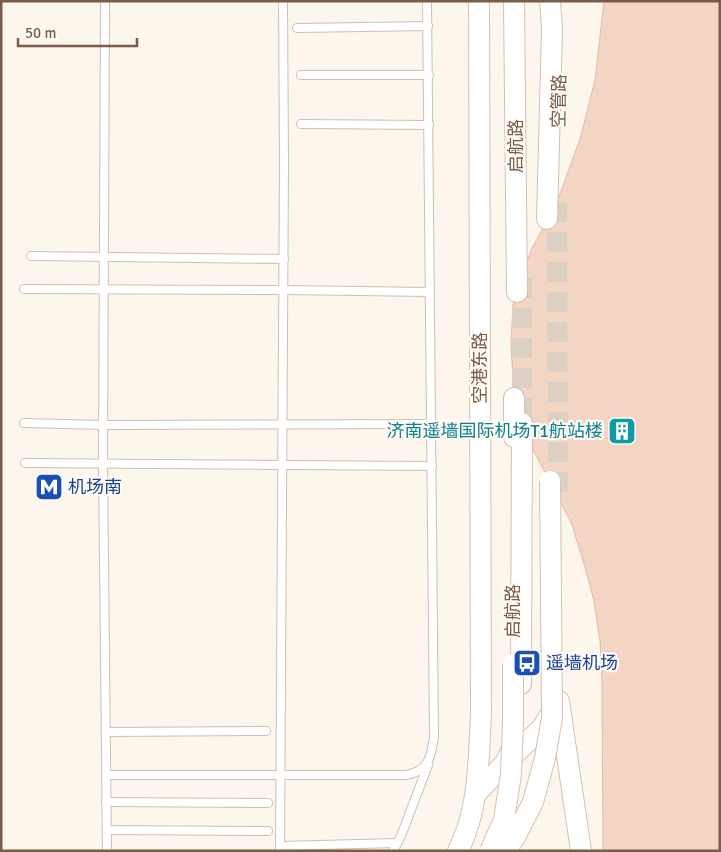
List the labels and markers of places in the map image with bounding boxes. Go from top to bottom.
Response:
building icon: 济南遥墙国际机场T1航站楼 [607,416,637,446]
place label: 济南遥墙国际机场T1航站楼 [386,420,603,442]
metro station icon: 机场南 [34,472,64,502]
place label: 机场南 [68,476,122,498]
bus stop icon: 遥墙机场 [512,648,542,678]
place label: 遥墙机场 [546,652,618,674]

